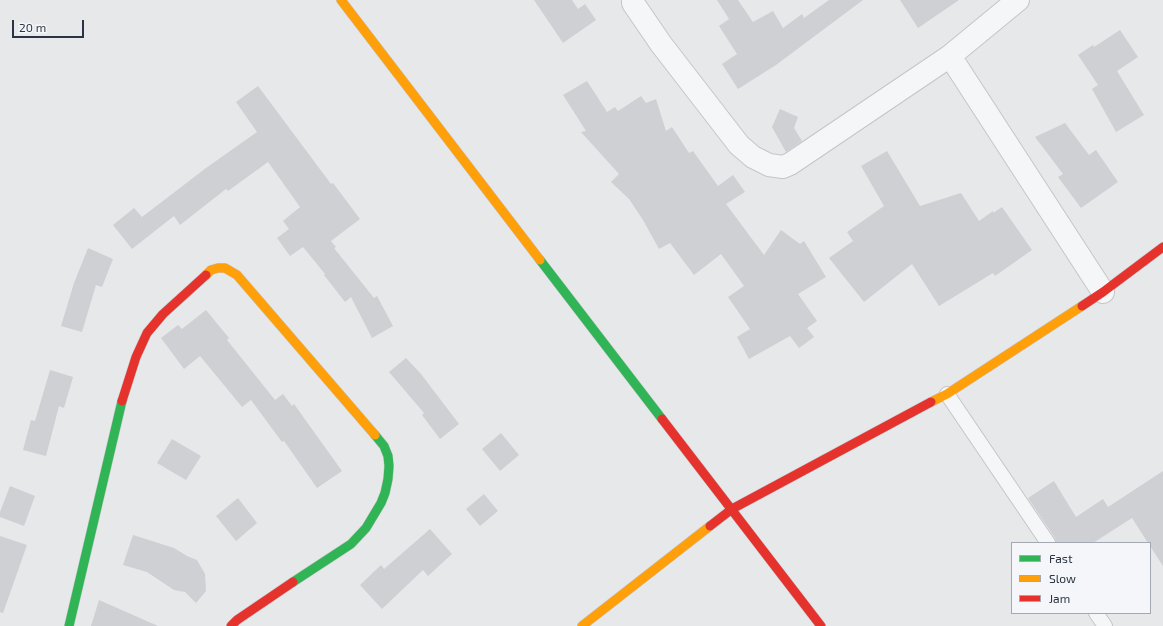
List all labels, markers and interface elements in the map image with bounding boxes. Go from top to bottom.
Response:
scale bar [14,12,86,38]
text: 20 m [19,20,46,34]
legend [1011,542,1151,614]
text: Fast [1049,551,1072,565]
text: Slow [1049,571,1076,585]
text: Jam [1049,591,1070,605]

